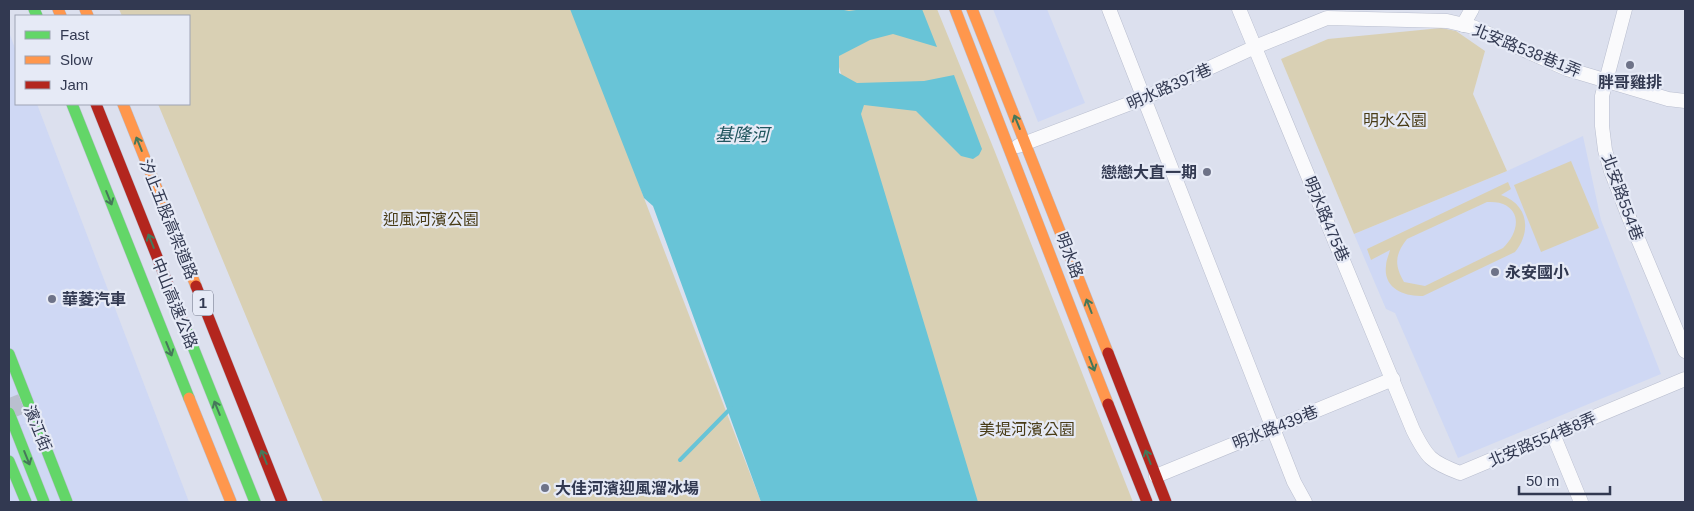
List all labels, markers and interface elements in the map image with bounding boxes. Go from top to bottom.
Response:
legend [15,15,190,105]
street label: 北安路538巷1弄 [1470,21,1584,80]
text: Fast [60,26,90,43]
text: Slow [60,51,93,68]
marker: 胖哥雞排 [1624,59,1636,71]
street label: 明水路397巷 [1124,60,1214,113]
place label: 胖哥雞排 [1598,74,1662,91]
text: Jam [60,76,88,93]
park label: 明水公園 [1363,112,1427,129]
one-way arrow [1012,115,1021,130]
water label: 基隆河 [715,125,772,145]
one-way arrow [134,136,143,152]
street label: 北安路554巷 [1599,152,1646,243]
street label: 汐止五股高架道路 [137,157,200,282]
place label: 戀戀大直一期 [1101,164,1197,181]
marker: 戀戀大直一期 [1201,166,1213,178]
street label: 明水路475巷 [1301,174,1352,264]
one-way arrow [105,190,114,205]
park label: 迎風河濱公園 [383,211,479,228]
street label: 明水路 [1053,230,1086,281]
one-way arrow [145,234,155,249]
street label: 中山高速公路 [149,255,200,351]
place label: 永安國小 [1505,264,1569,281]
marker: 永安國小 [1489,266,1501,278]
road number: 1 [193,290,213,316]
place label: 華菱汽車 [62,291,126,308]
marker: 華菱汽車 [46,293,58,305]
one-way arrow [1084,298,1093,314]
one-way arrow [165,341,175,356]
one-way arrow [1089,357,1098,372]
one-way arrow [212,401,222,416]
street label: 濱江街 [21,403,54,454]
street label: 明水路439巷 [1230,403,1320,452]
street label: 北安路554巷8弄 [1486,409,1599,470]
park label: 美堤河濱公園 [979,421,1075,438]
one-way arrow [22,450,32,465]
one-way arrow [259,450,269,465]
one-way arrow [1143,450,1153,465]
scale bar [1519,464,1610,496]
text: 50 m [1526,472,1559,489]
place label: 大佳河濱迎風溜冰場 [555,480,699,497]
marker: 大佳河濱迎風溜冰場 [539,482,551,494]

